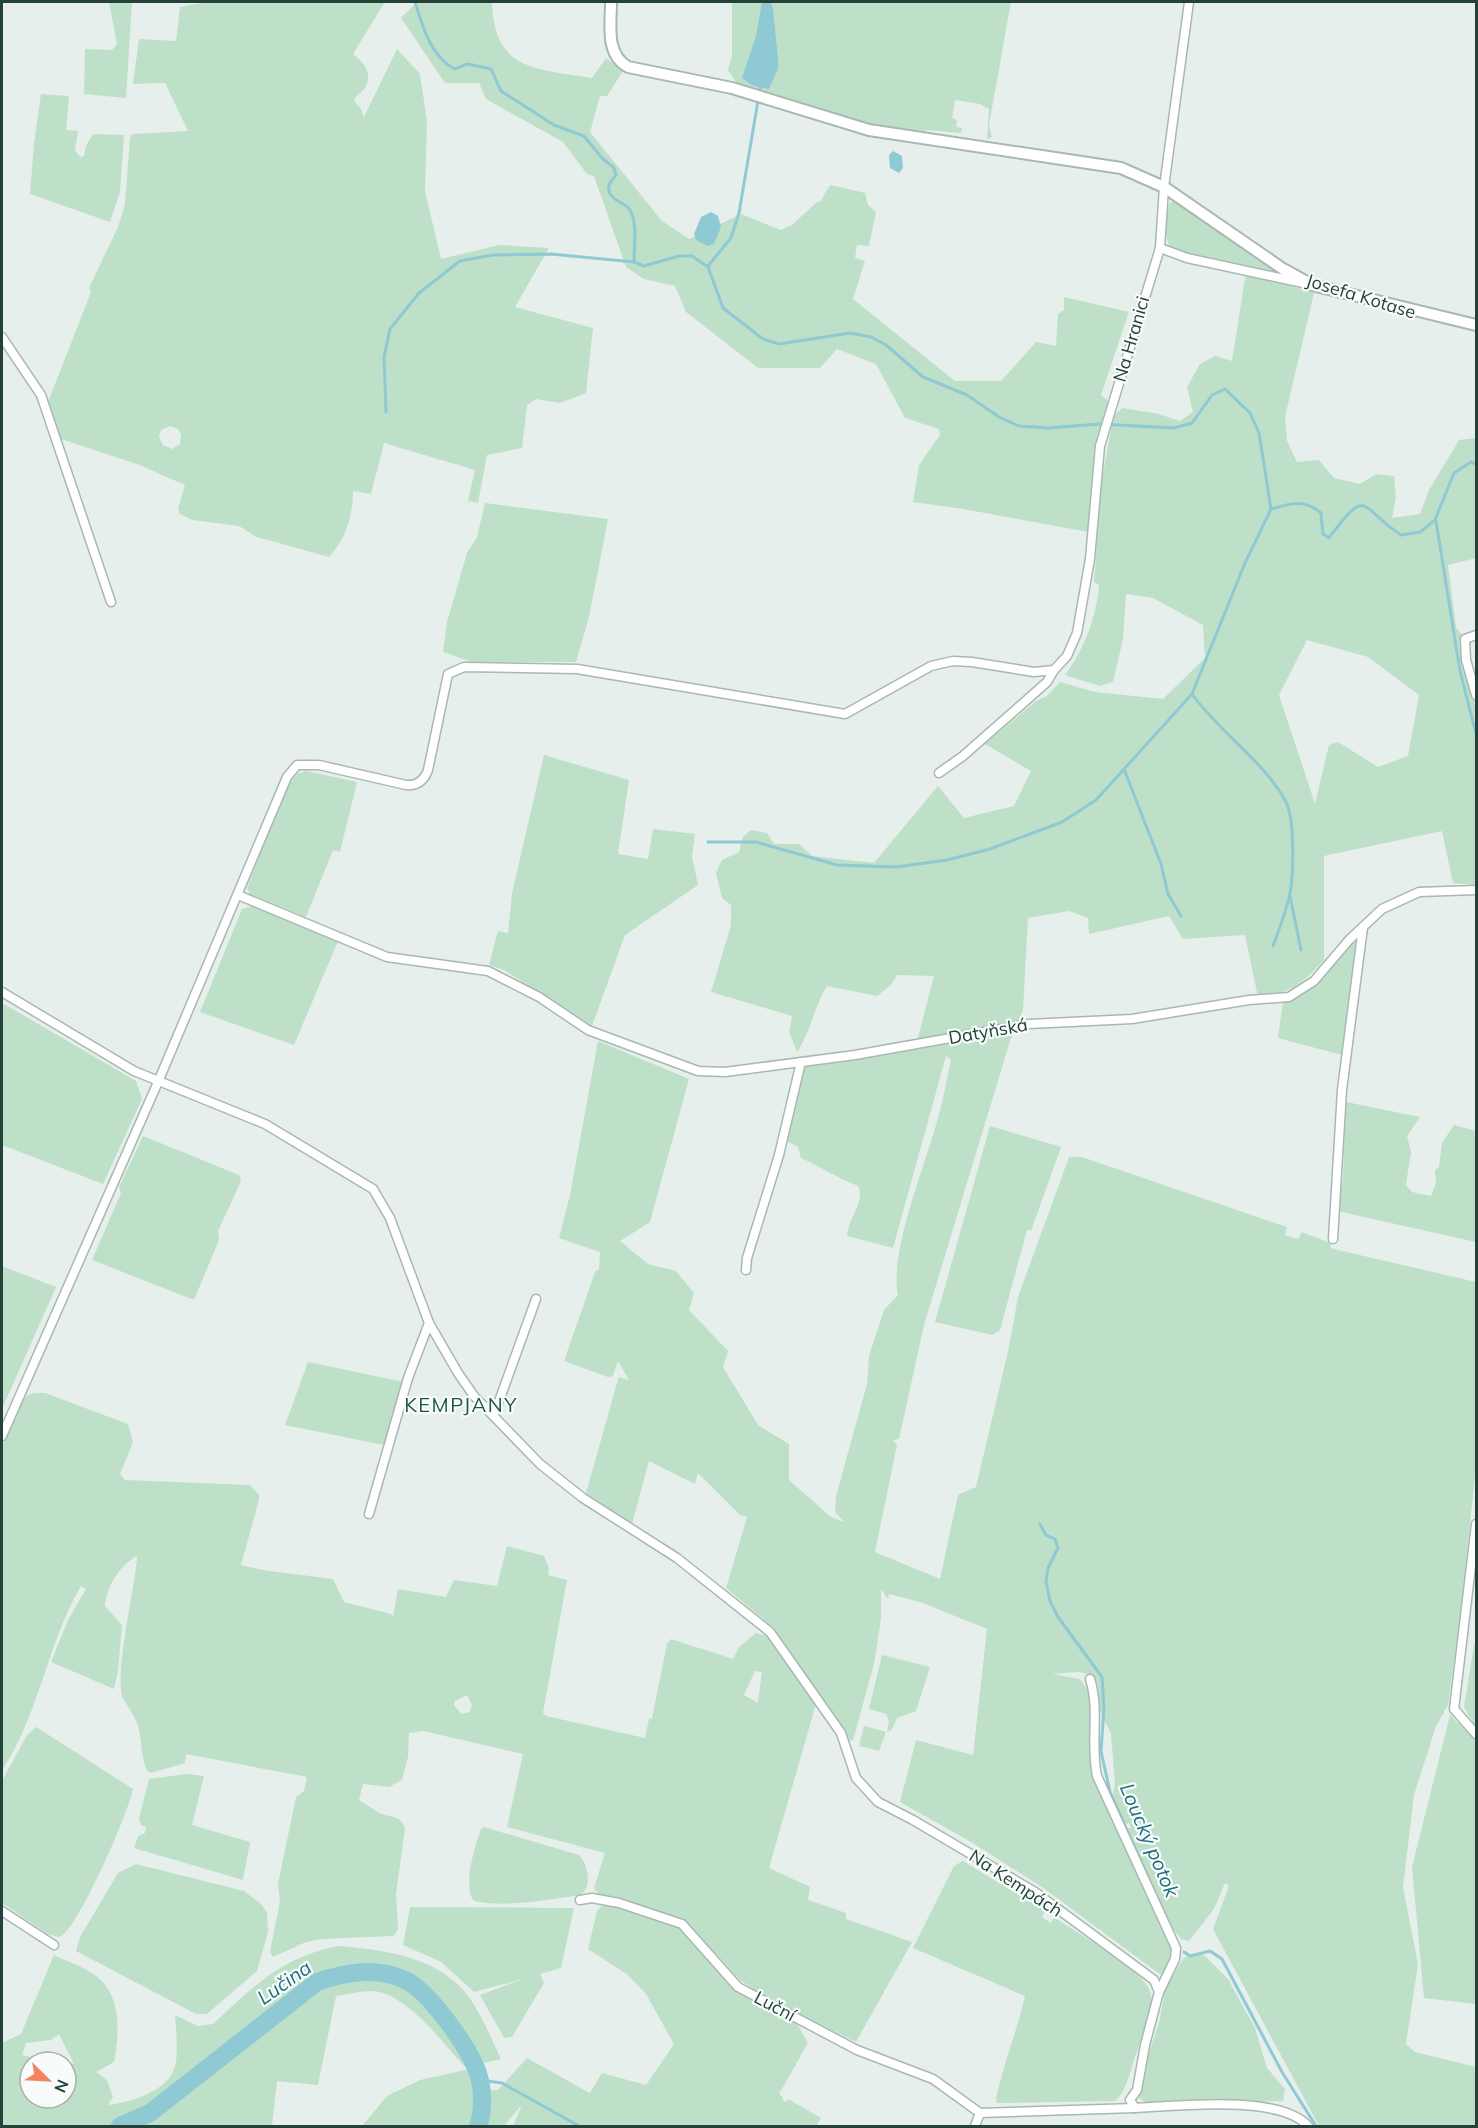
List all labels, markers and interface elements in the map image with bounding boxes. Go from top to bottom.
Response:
street label: Josefa Kotase [1303,268,1419,324]
street label: Na Hranici [1108,294,1154,384]
street label: Datyňská [947,1013,1029,1049]
district label: KEMPJANY [404,1392,518,1417]
water label: Loucký potok [1115,1779,1185,1901]
street label: Na Kempách [965,1844,1067,1922]
water label: Lučina [252,1954,316,2010]
street label: Luční [750,1986,801,2027]
north arrow [18,2050,78,2110]
text: N [50,2077,73,2096]

